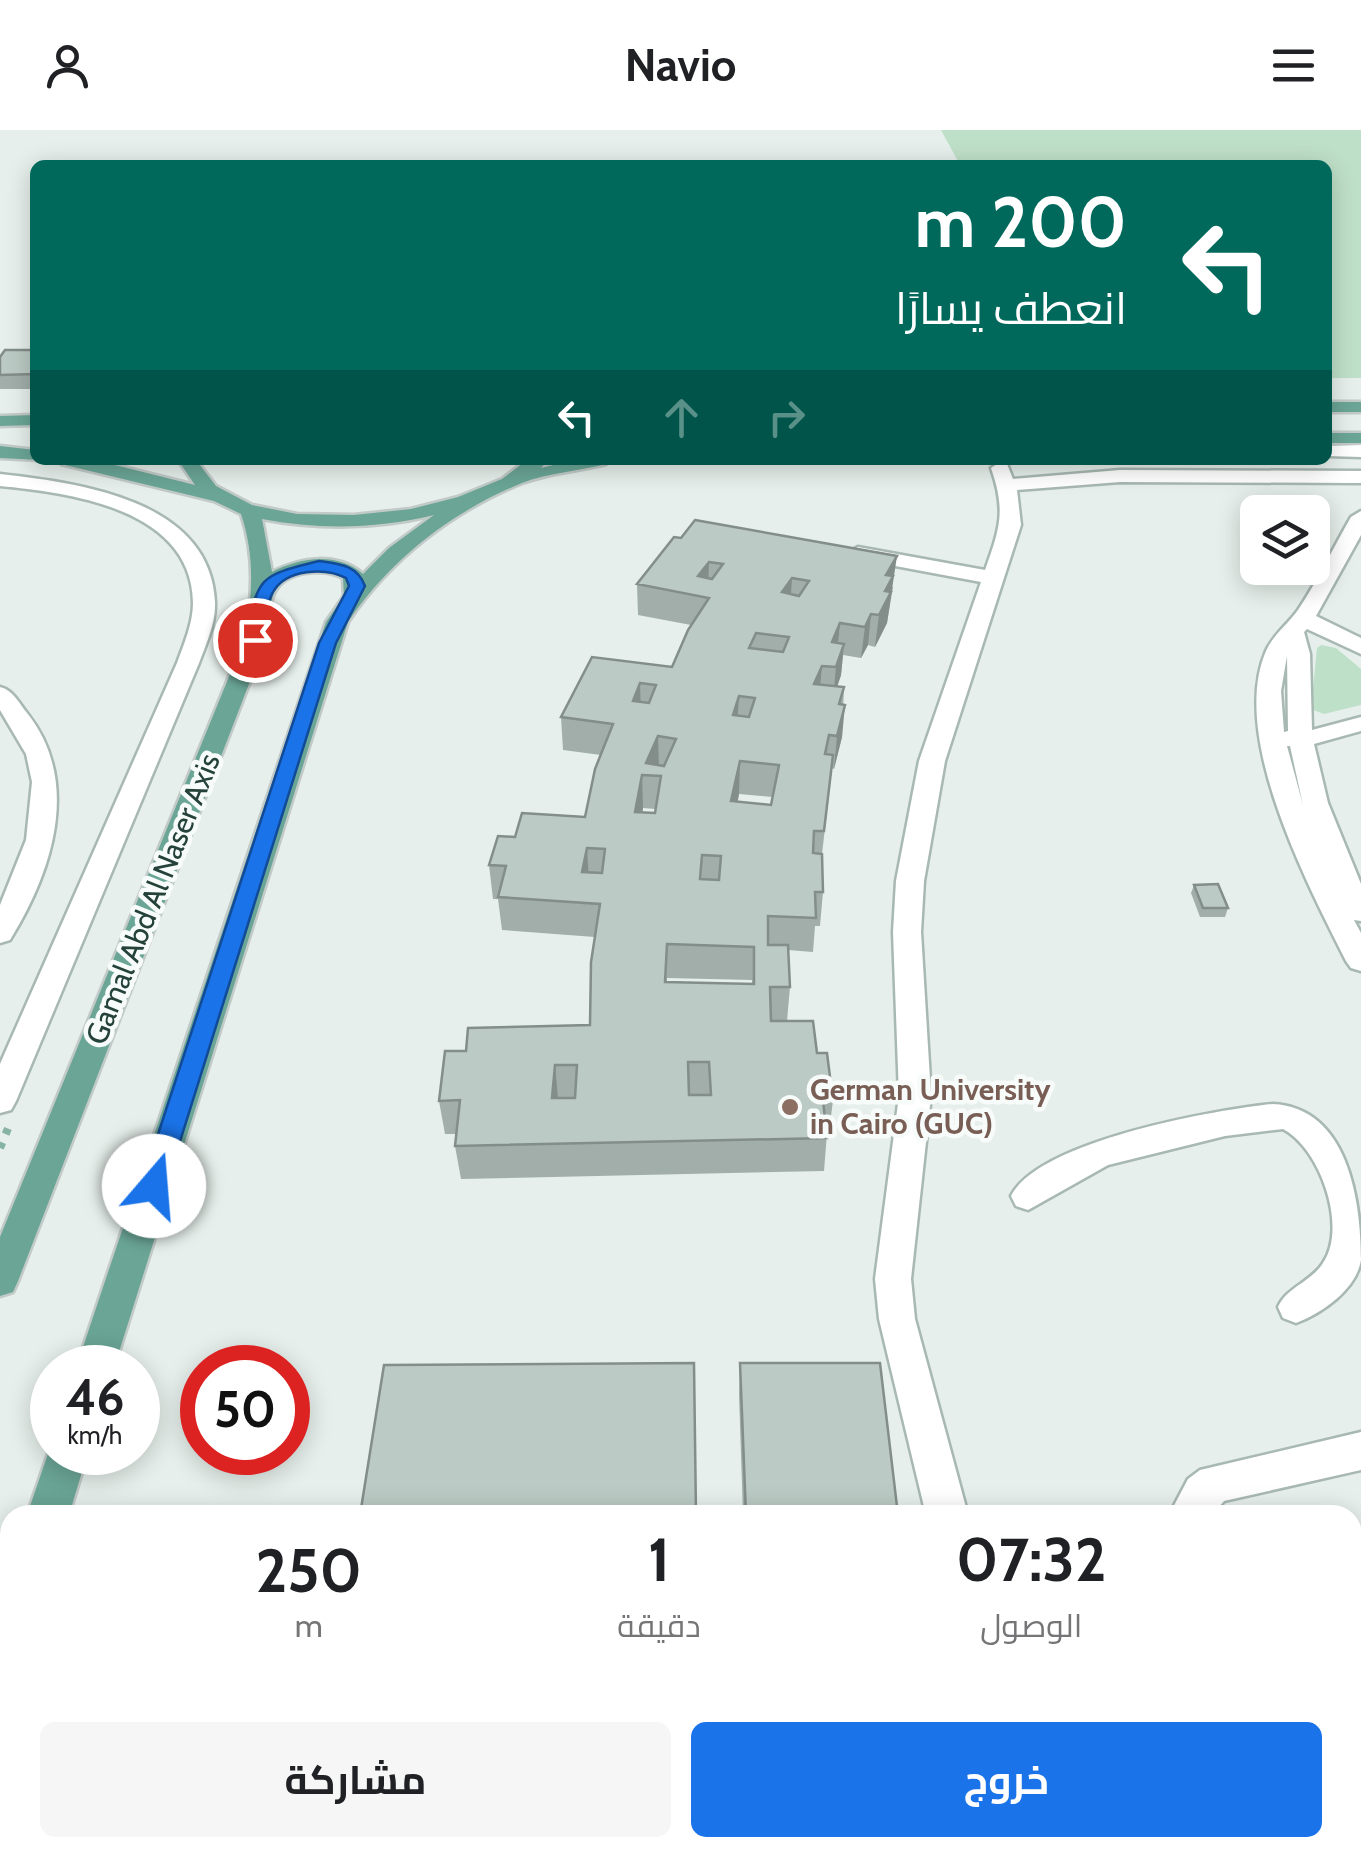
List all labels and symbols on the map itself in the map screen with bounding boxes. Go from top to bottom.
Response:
pin [213,598,298,683]
street label: Gamal Abd Al Naser Axis [77,748,228,1050]
place label: German University in Cairo (GUC) [810,1071,1051,1142]
marker: German University in Cairo (GUC) [779,1096,801,1118]
position arrow [102,1134,206,1238]
speed limit sign: 50 [180,1345,310,1475]

